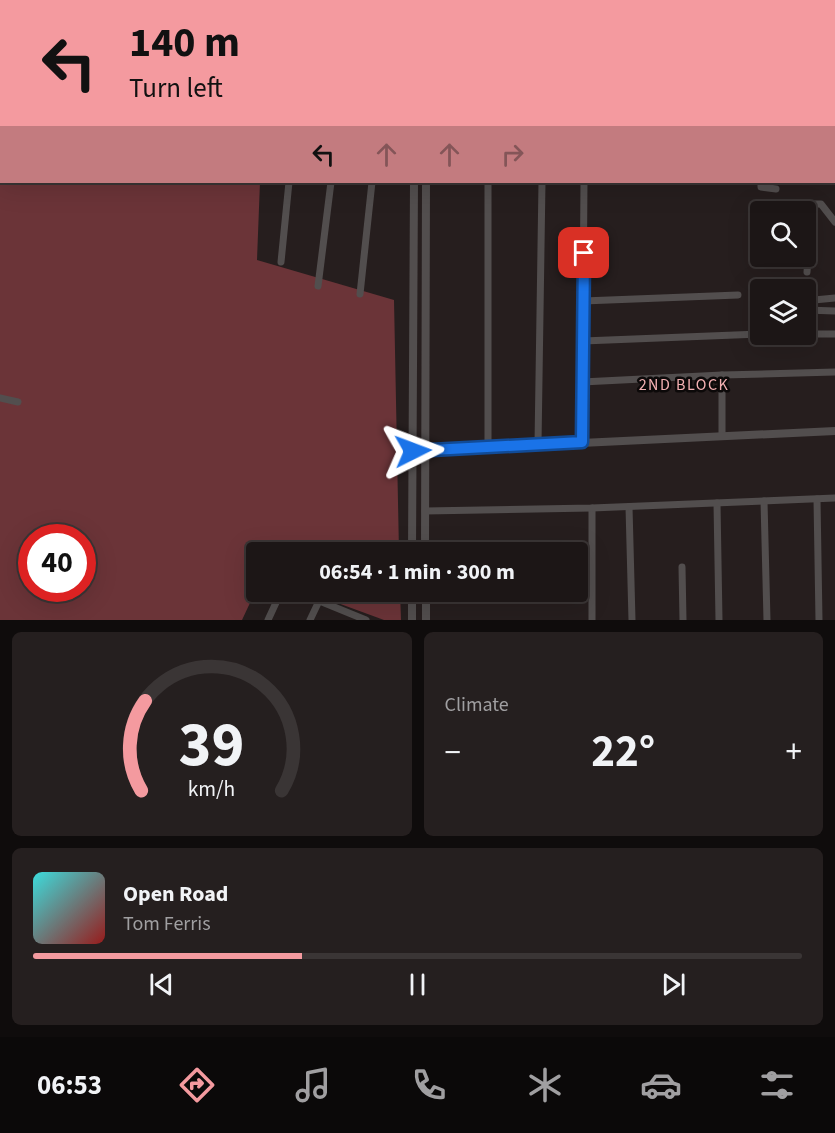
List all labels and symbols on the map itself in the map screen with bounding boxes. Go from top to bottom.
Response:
pin [558,227,609,278]
district label: 2ND BLOCK [639,374,729,396]
position arrow [381,419,445,483]
speed limit sign: 40 [18,524,96,602]

